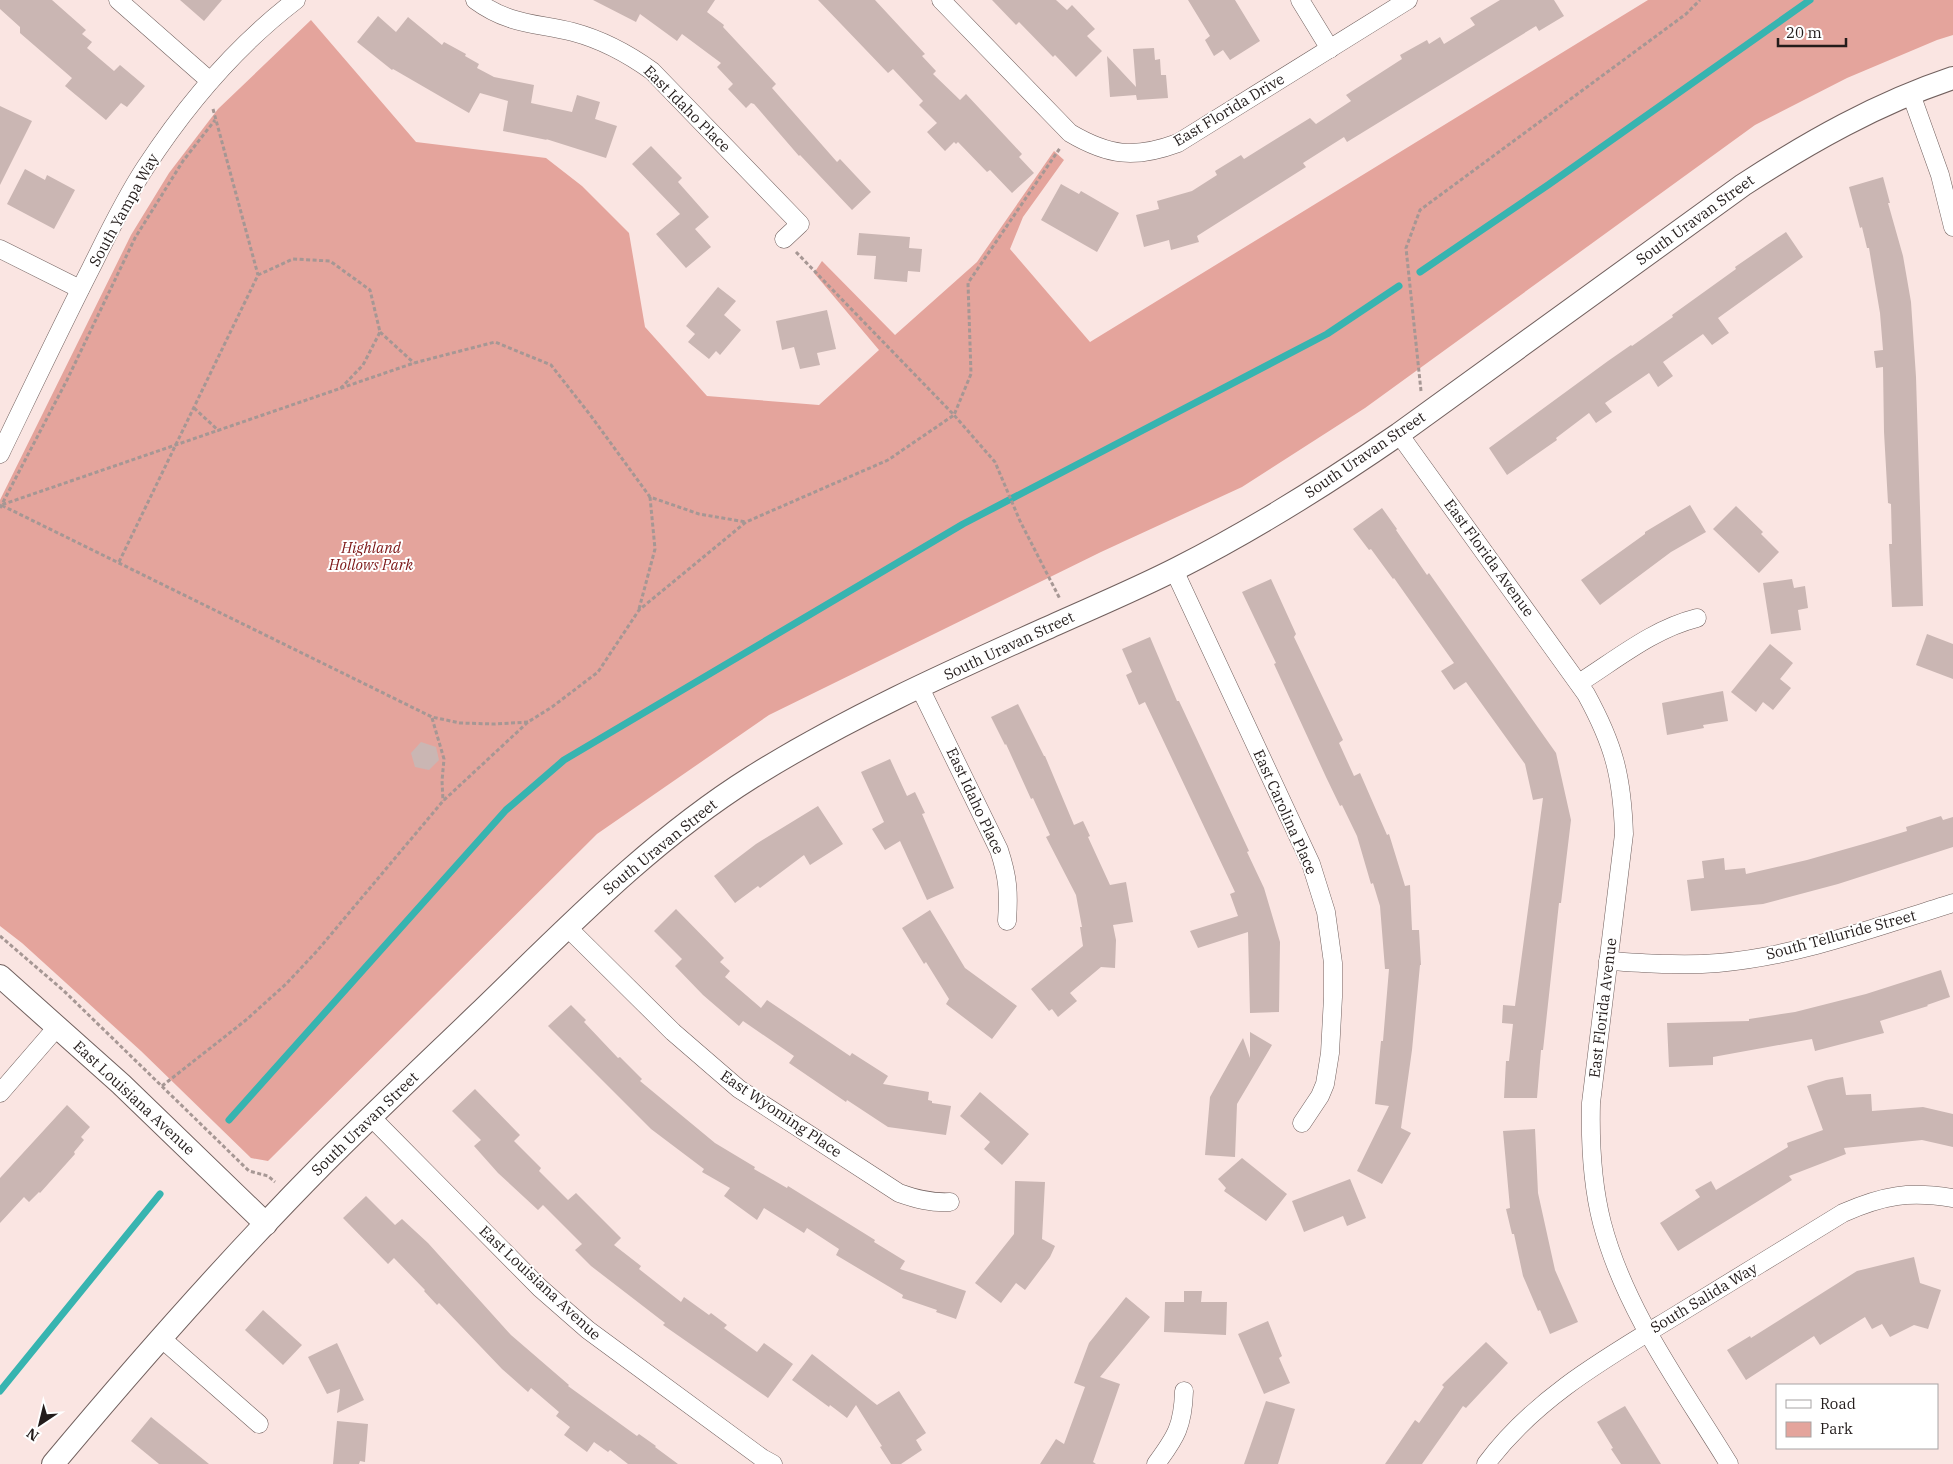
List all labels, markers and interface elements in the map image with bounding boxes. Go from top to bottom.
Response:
scale bar [1778,15,1846,47]
text: 20 m [1786,23,1822,42]
street label: East Idaho Place [640,61,735,156]
street label: East Florida Drive [1170,69,1288,150]
street label: South Yampa Way [85,150,162,270]
street label: South Uravan Street [1632,170,1758,269]
street label: South Uravan Street [1301,407,1429,502]
street label: East Florida Avenue [1440,495,1539,620]
park label: Highland Hollows Park [328,538,413,574]
street label: South Uravan Street [941,607,1077,684]
street label: East Idaho Place [942,745,1008,857]
street label: East Carolina Place [1249,746,1322,877]
street label: South Uravan Street [599,795,721,899]
street label: South Telluride Street [1764,905,1918,964]
street label: East Florida Avenue [1584,937,1621,1079]
street label: East Louisiana Avenue [70,1036,199,1159]
street label: East Wyoming Place [717,1066,846,1161]
street label: South Uravan Street [307,1068,422,1180]
street label: East Louisiana Avenue [476,1221,605,1344]
street label: South Salida Way [1647,1258,1761,1337]
legend [1776,1384,1938,1449]
text: Road [1820,1394,1856,1413]
north arrow [15,1399,65,1449]
text: Park [1820,1419,1853,1438]
text: N [23,1424,42,1445]

